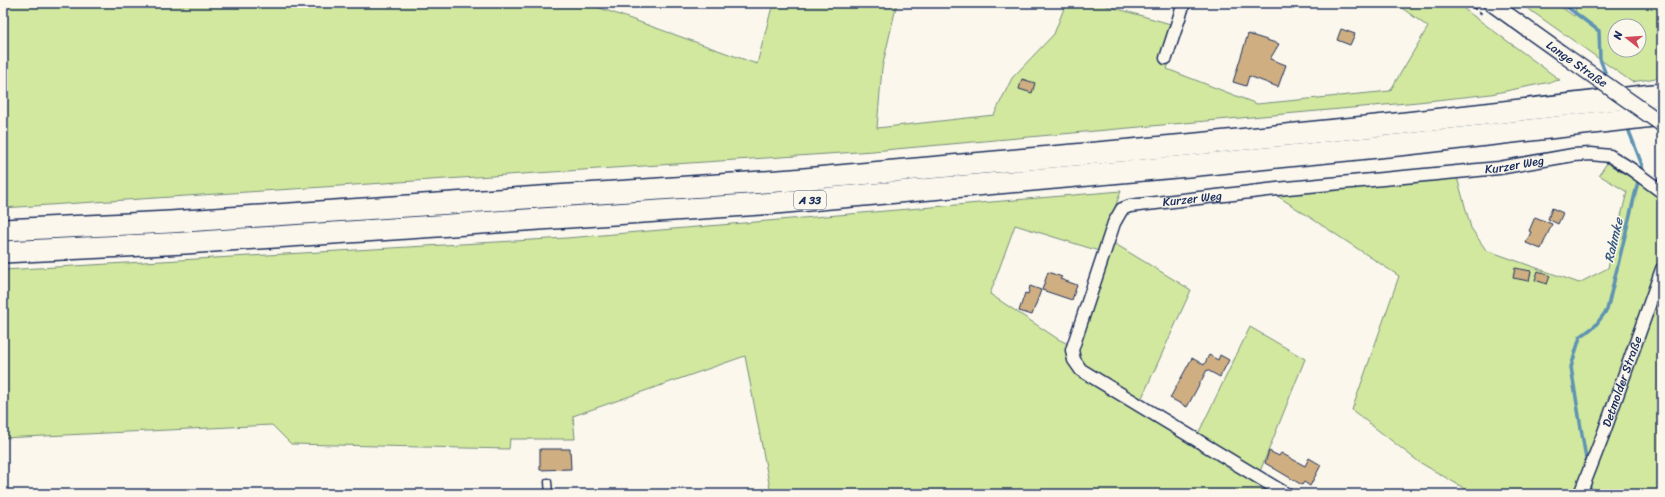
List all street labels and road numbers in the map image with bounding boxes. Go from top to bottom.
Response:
street label: Lange Straße [1542,35,1612,93]
street label: Kurzer Weg [1484,149,1546,180]
street label: Kurzer Weg [1161,184,1223,213]
road number: A 33 [794,191,826,209]
street label: Detmolder Straße [1596,333,1648,430]

